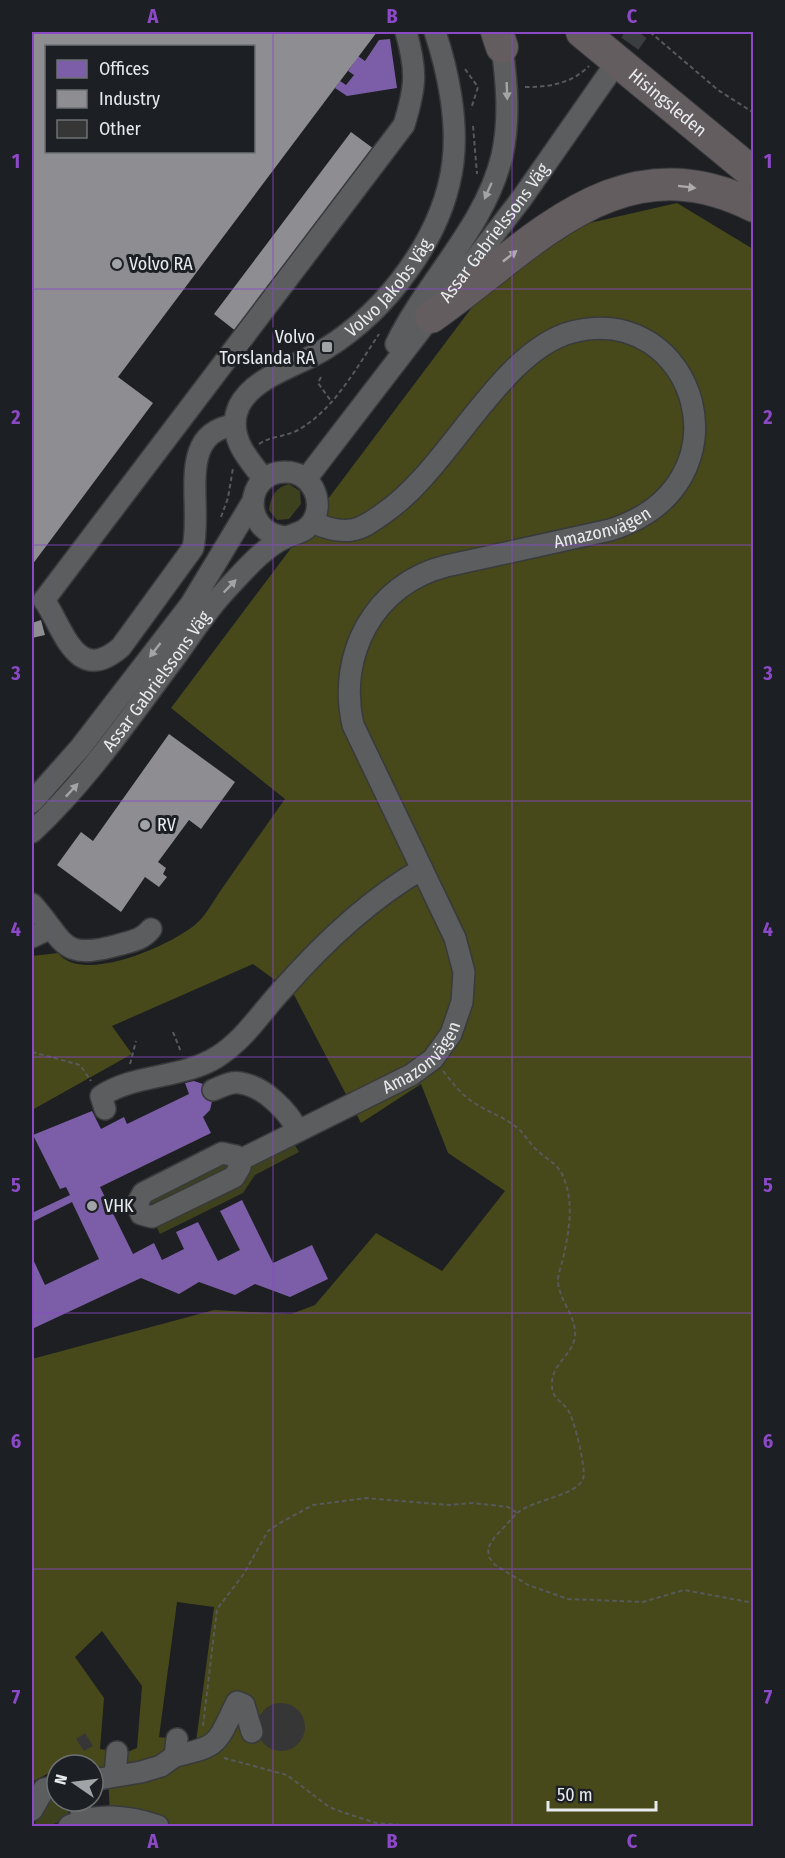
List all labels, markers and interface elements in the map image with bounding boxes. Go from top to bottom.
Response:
text: A [147,4,160,28]
text: B [386,4,398,28]
text: C [627,4,638,28]
legend [45,45,255,153]
text: Offices [99,58,149,80]
street label: Hisingsleden [624,64,711,141]
one-way arrow [503,82,512,101]
text: Industry [99,88,160,110]
text: Other [99,118,142,140]
text: 1 [12,149,20,173]
text: 1 [764,149,772,173]
street label: Assar Gabrielssons Väg [435,158,554,307]
one-way arrow [677,182,696,191]
one-way arrow [483,183,493,201]
street label: Volvo Jakobs Väg [341,234,437,342]
one-way arrow [503,250,518,262]
place label: Volvo RA [129,253,193,275]
marker: Volvo RA [110,257,124,271]
place label: Volvo Torslanda RA [220,326,316,369]
marker: Volvo Torslanda RA [320,340,334,354]
text: 2 [10,405,21,429]
text: 2 [762,405,773,429]
street label: Amazonvägen [552,502,655,553]
one-way arrow [223,580,237,594]
street label: Assar Gabrielssons Väg [98,606,216,756]
one-way arrow [149,643,161,658]
text: 3 [10,661,21,685]
text: 3 [762,661,773,685]
one-way arrow [65,782,79,797]
place label: RV [157,814,177,836]
marker: RV [138,818,152,832]
text: 4 [11,917,21,941]
text: 4 [763,917,773,941]
street label: Amazonvägen [379,1019,465,1099]
text: 5 [11,1173,21,1197]
text: 5 [763,1173,773,1197]
place label: VHK [104,1195,134,1217]
marker: VHK [85,1199,99,1213]
text: 6 [11,1429,21,1453]
text: 6 [763,1429,773,1453]
text: 7 [12,1685,21,1709]
text: 7 [764,1685,773,1709]
north arrow [45,1753,105,1813]
text: N [51,1773,71,1786]
scale bar [548,1774,656,1812]
text: 50 m [557,1784,593,1806]
text: A [147,1829,160,1853]
text: B [386,1829,398,1853]
text: C [627,1829,638,1853]

